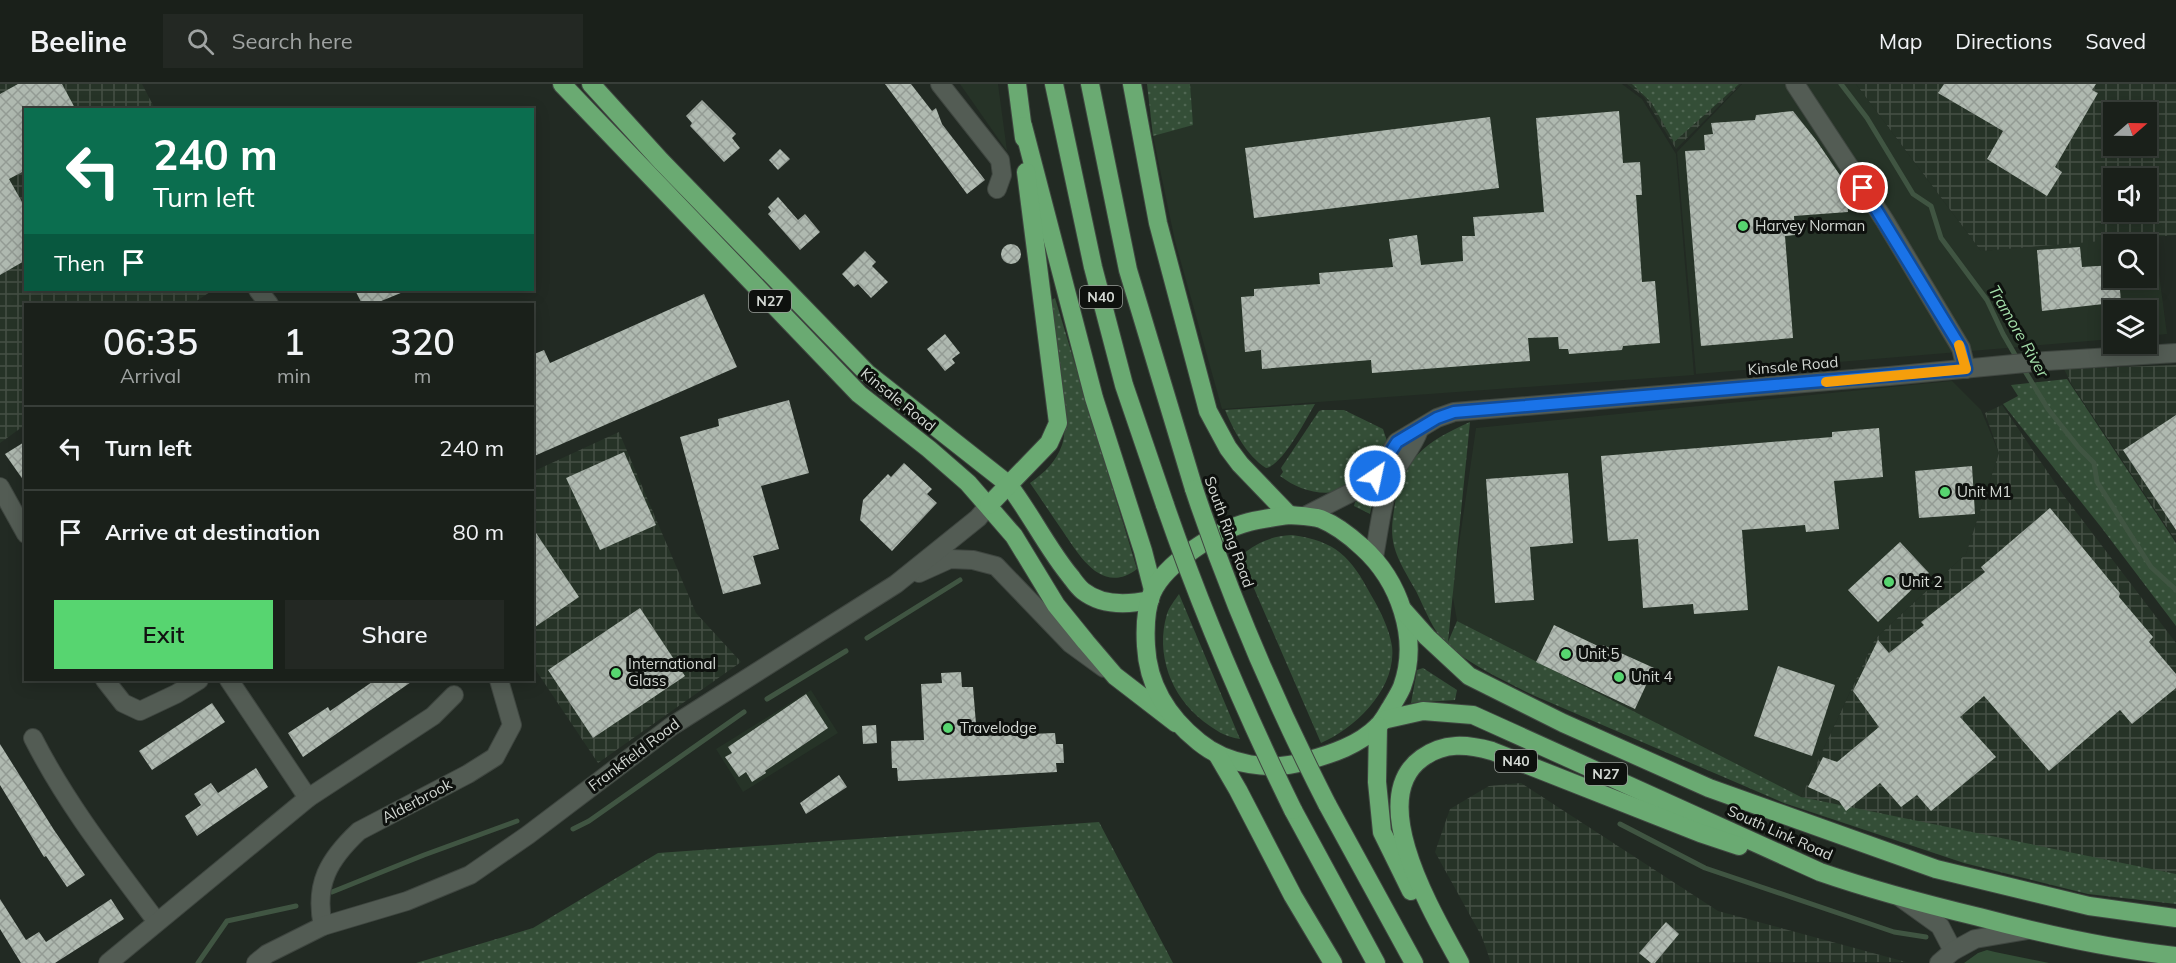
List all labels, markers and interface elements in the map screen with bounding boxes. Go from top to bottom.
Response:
search box [163,14,583,68]
text: Beeline [30,24,127,59]
icon: search [184,25,217,58]
text: Search here [232,27,353,55]
text: Map [1879,28,1922,54]
text: Directions [1955,28,2052,54]
text: Saved [2085,28,2146,54]
north arrow [2103,102,2157,156]
map controls [2103,102,2157,354]
text: 240 m [153,128,278,181]
icon: left [54,132,132,210]
pin [1837,162,1888,213]
button: sound [2103,168,2157,222]
icon: arrive [1846,171,1879,204]
text: Turn left [153,180,255,214]
place label: Harvey Norman [1755,216,1865,235]
marker: Harvey Norman [1736,219,1750,233]
button: search [2103,234,2157,288]
icon: arrive [117,246,150,279]
text: Then [54,249,105,277]
water label: Tramore River [1985,281,2054,382]
road number: N40 [1080,286,1122,308]
road number: N27 [749,290,791,312]
button: layers [2103,300,2157,354]
text: 06:35 [103,319,198,364]
text: 1 [283,319,305,364]
text: 320 [390,319,455,364]
street label: Kinsale Road [1747,352,1839,379]
text: Arrival [120,363,181,388]
text: min [277,363,311,388]
text: m [414,363,431,388]
street label: Kinsale Road [857,364,940,436]
icon: left [54,432,87,465]
text: Turn left [105,434,192,462]
text: 240 m [439,434,504,462]
position arrow [1343,444,1407,508]
street label: South Ring Road [1201,474,1258,590]
place label: Unit M1 [1957,482,2011,501]
marker: Unit M1 [1938,485,1952,499]
icon: arrive [54,516,87,549]
text: Arrive at destination [105,518,320,546]
text: 80 m [453,518,504,546]
place label: Unit 2 [1901,572,1942,591]
marker: Unit 2 [1882,575,1896,589]
button: Exit [54,600,273,669]
button: Share [285,600,504,669]
place label: Unit 5 [1578,644,1619,663]
marker: Unit 5 [1559,647,1573,661]
place label: International Glass [628,654,716,690]
marker: International Glass [609,666,623,680]
place label: Unit 4 [1631,667,1672,686]
marker: Unit 4 [1612,670,1626,684]
street label: Frankfield Road [584,714,683,795]
place label: Travelodge [960,718,1037,737]
marker: Travelodge [941,721,955,735]
road number: N40 [1495,750,1537,772]
road number: N27 [1585,763,1627,785]
street label: Alderbrook [379,774,455,827]
street label: South Link Road [1725,801,1836,864]

